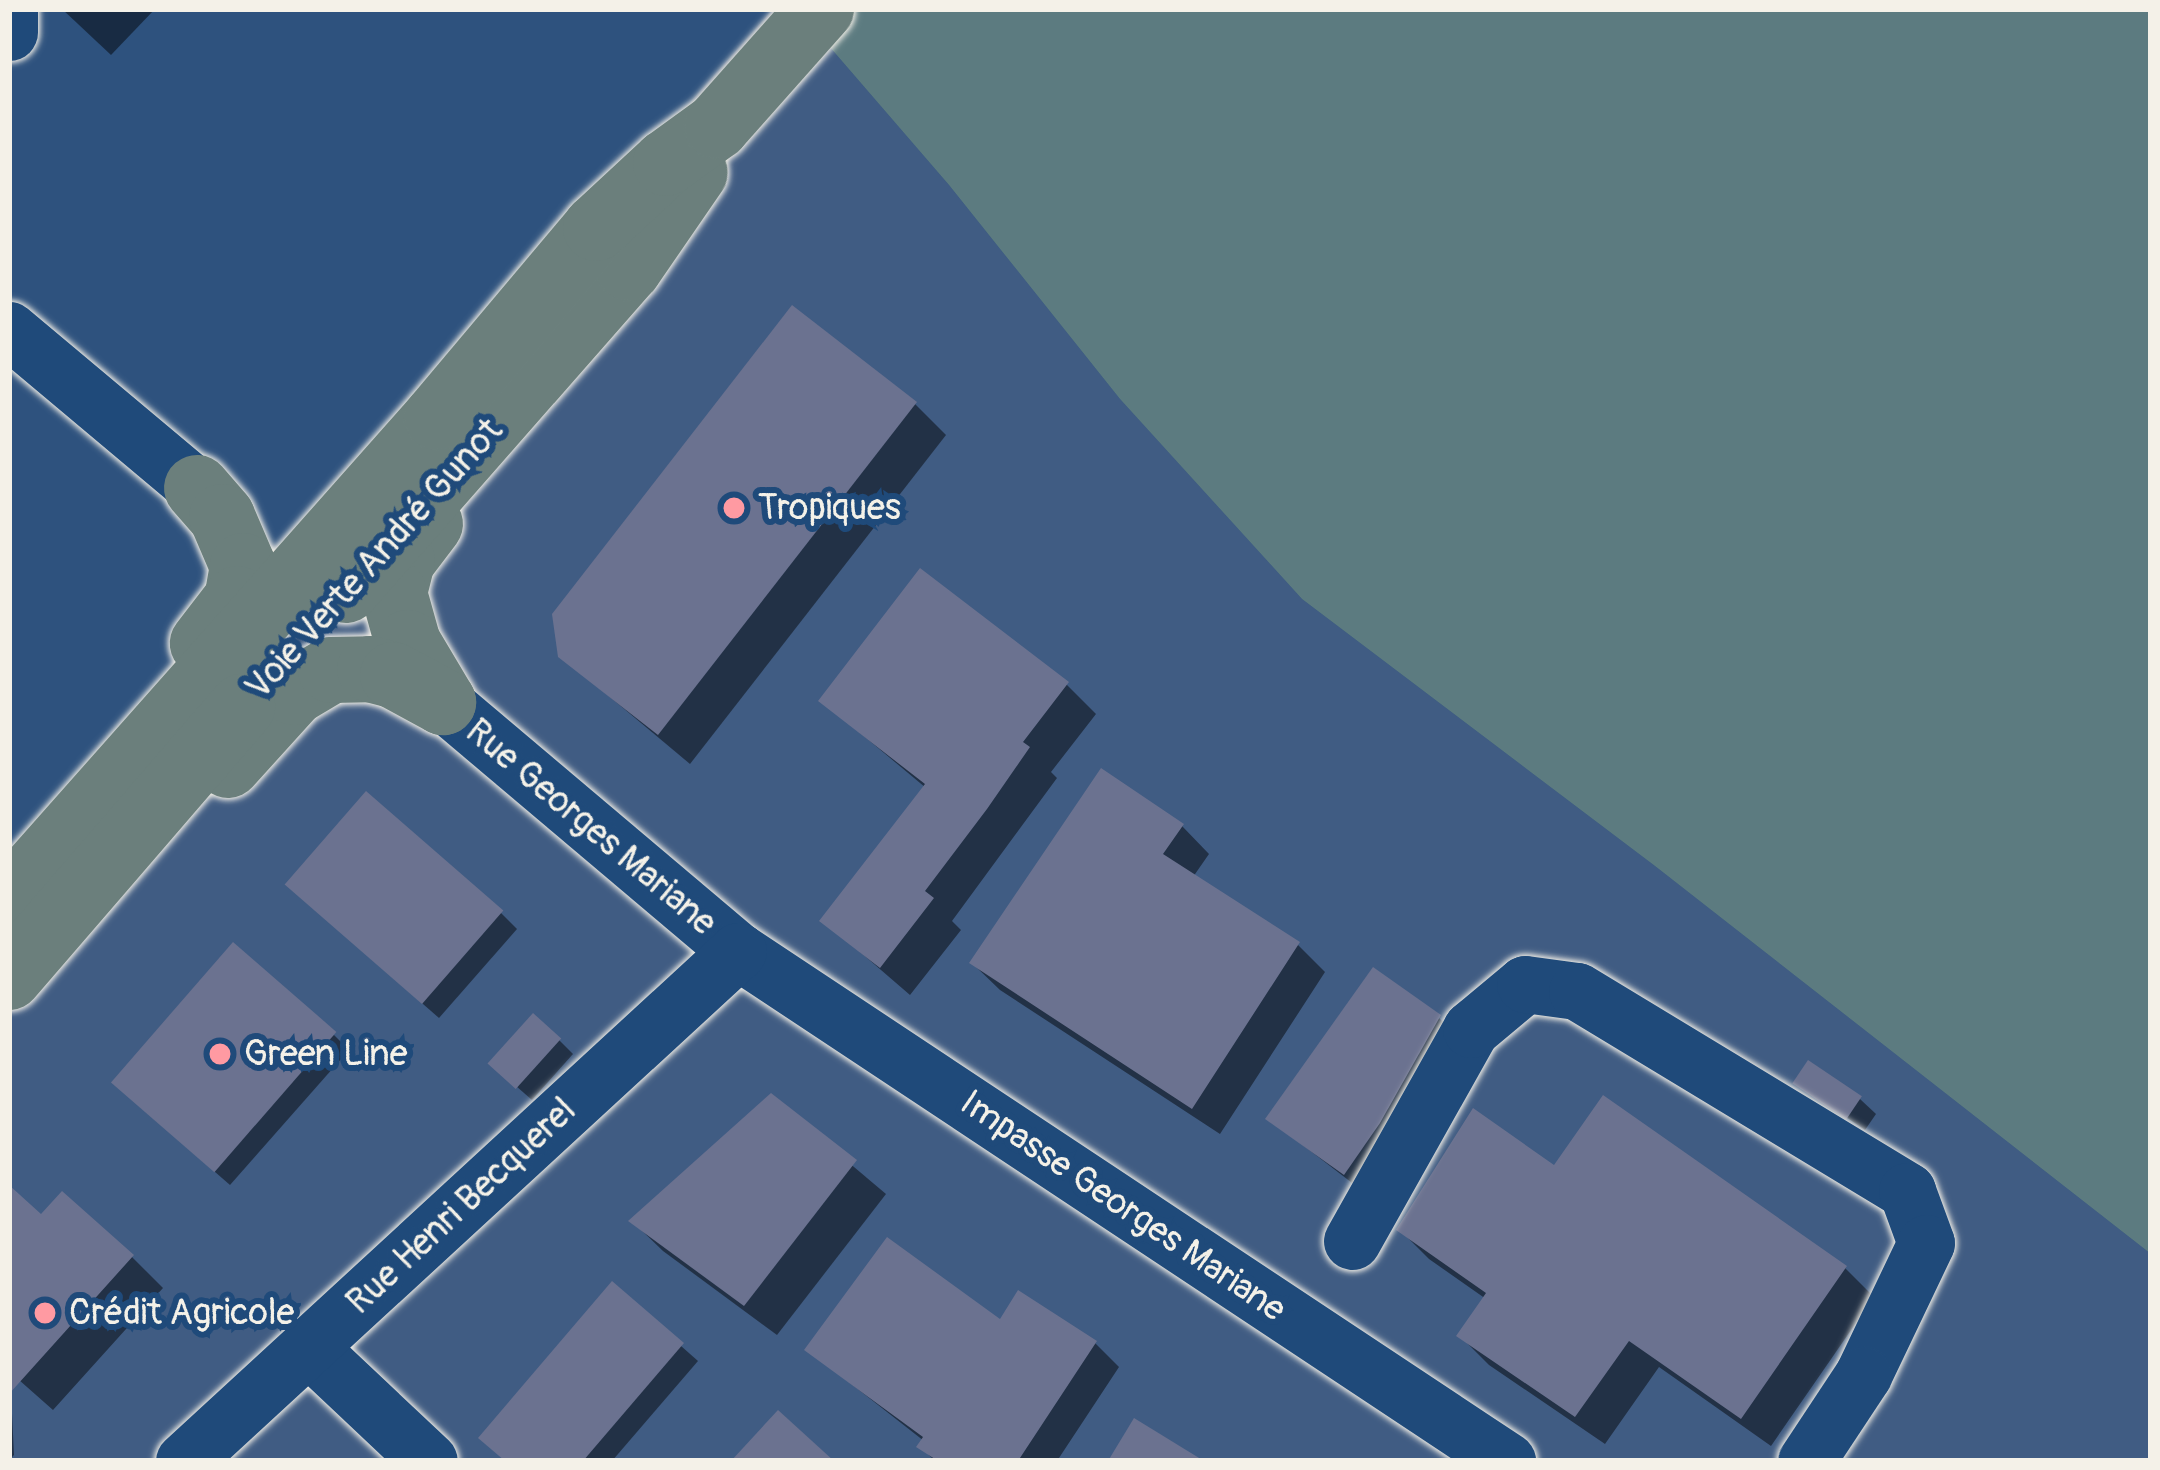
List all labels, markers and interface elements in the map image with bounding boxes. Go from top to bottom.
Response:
street label: Voie Verte André Gunot [236,410,512,708]
place label: Tropiques [758,486,901,530]
marker: Tropiques [721,495,747,521]
street label: Rue Georges Mariane [457,710,725,944]
place label: Green Line [244,1032,407,1076]
marker: Green Line [207,1041,233,1067]
street label: Impasse Georges Mariane [952,1081,1294,1331]
street label: Rue Henri Becquerel [337,1089,585,1323]
place label: Crédit Agricole [69,1291,294,1335]
marker: Crédit Agricole [32,1300,58,1326]

